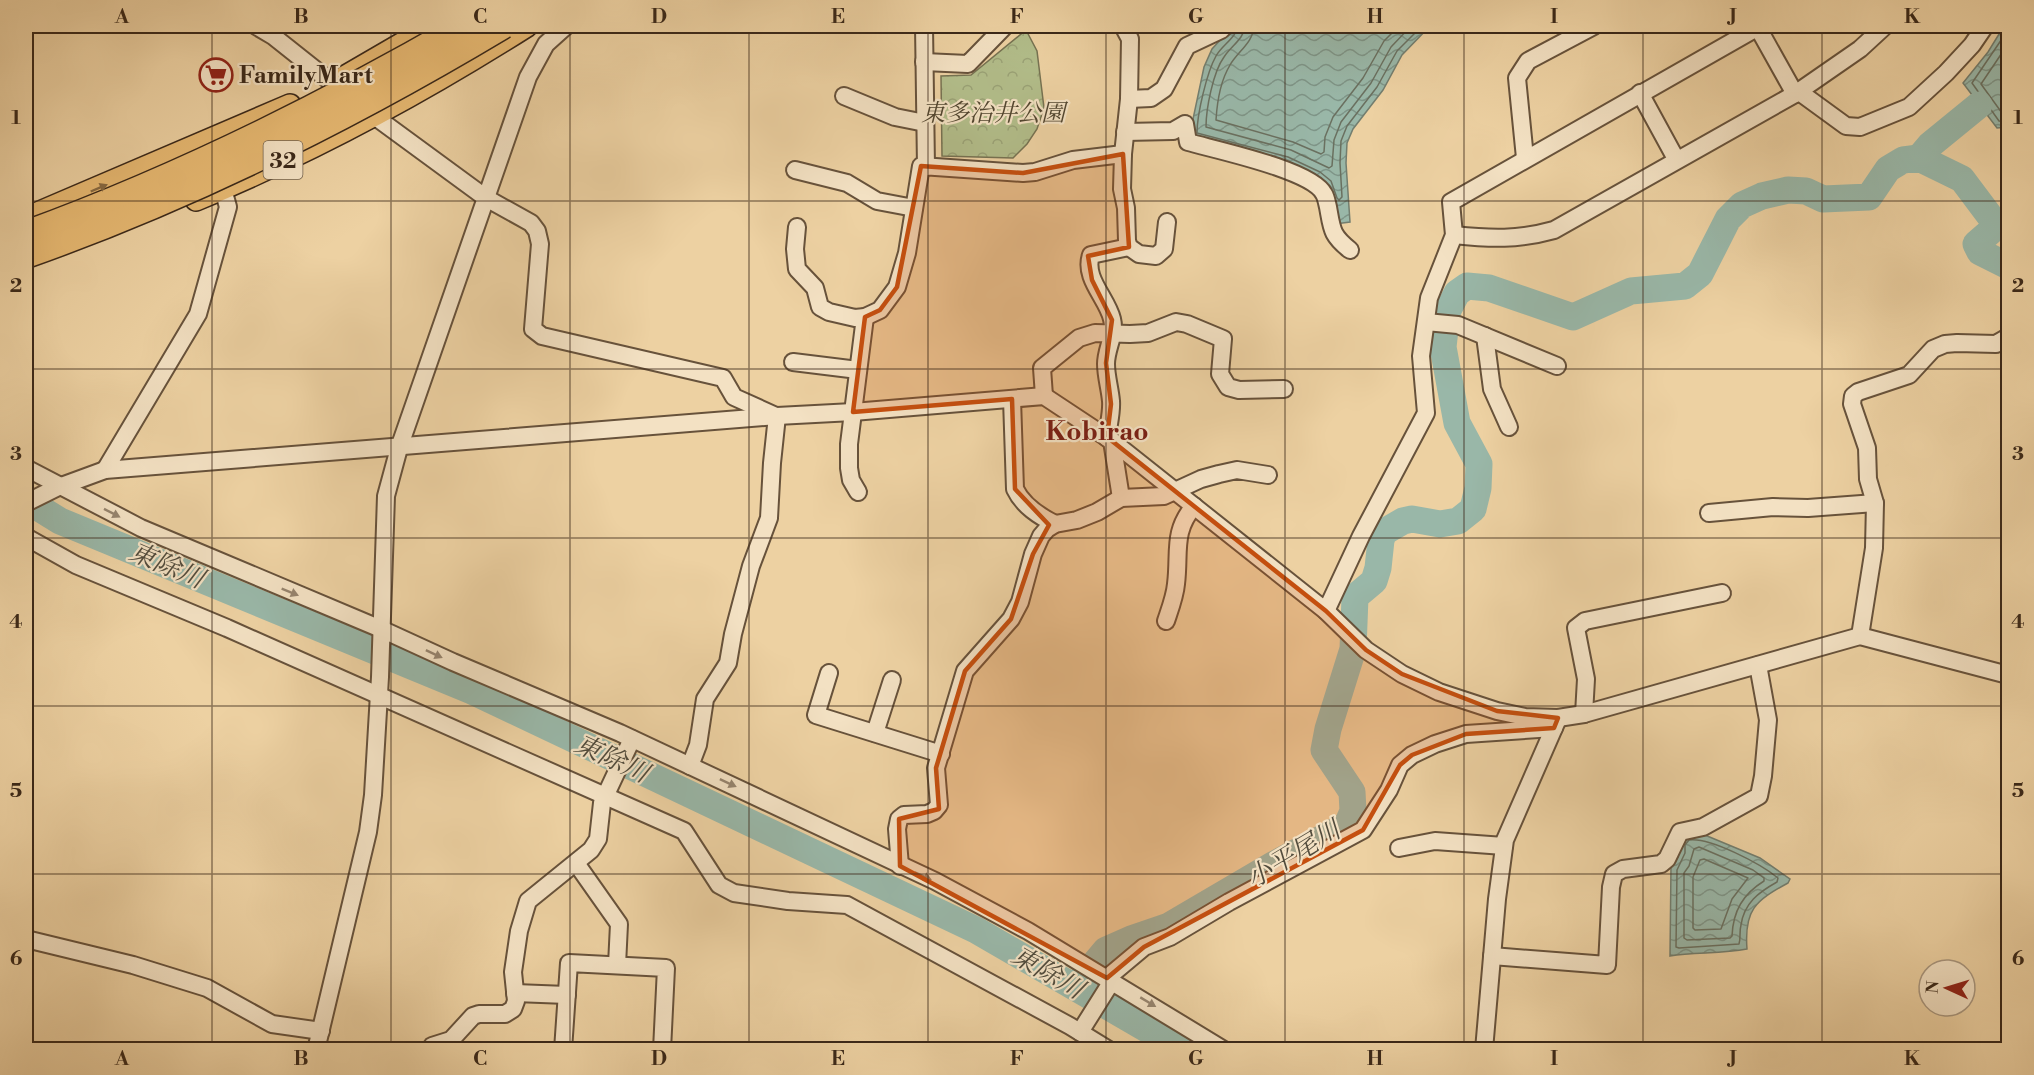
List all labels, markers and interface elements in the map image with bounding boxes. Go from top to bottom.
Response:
text: A [114,5,130,30]
text: B [293,5,309,30]
text: C [473,5,487,30]
text: D [651,5,667,30]
text: E [831,5,845,30]
text: F [1010,5,1024,30]
text: G [1188,5,1204,30]
text: H [1367,5,1384,30]
text: I [1550,5,1558,30]
text: J [1726,5,1737,30]
text: K [1904,5,1921,30]
supermarket icon: FamilyMart [198,57,234,93]
place label: FamilyMart [239,61,373,91]
park label: 東多治井公園 [921,99,1069,129]
text: 1 [11,106,21,131]
text: 1 [2013,106,2023,131]
road number: 32 [264,141,302,179]
one-way arrow [90,183,108,192]
text: 2 [10,274,22,299]
text: 2 [2012,274,2024,299]
district label: Kobirao [1045,416,1149,448]
text: 3 [10,442,22,467]
text: 3 [2012,442,2024,467]
one-way arrow [103,508,121,518]
water label: 東除川 [124,536,212,597]
one-way arrow [281,588,299,597]
text: 4 [9,610,23,635]
text: 4 [2011,610,2025,635]
one-way arrow [426,649,443,658]
water label: 東除川 [569,728,656,791]
text: 5 [10,779,22,804]
one-way arrow [719,779,737,789]
text: 5 [2012,779,2024,804]
water label: 小平尾川 [1241,813,1349,895]
one-way arrow [914,871,932,881]
water label: 東除川 [1006,940,1092,1008]
text: 6 [10,947,23,972]
text: 6 [2012,947,2025,972]
north arrow [1917,958,1977,1018]
text: N [1923,980,1943,994]
one-way arrow [1140,997,1156,1008]
text: A [114,1047,130,1072]
text: B [293,1047,309,1072]
text: C [473,1047,487,1072]
text: D [651,1047,667,1072]
text: E [831,1047,845,1072]
text: F [1010,1047,1024,1072]
text: G [1188,1047,1204,1072]
text: H [1367,1047,1384,1072]
text: I [1550,1047,1558,1072]
text: J [1726,1047,1737,1072]
text: K [1904,1047,1921,1072]

